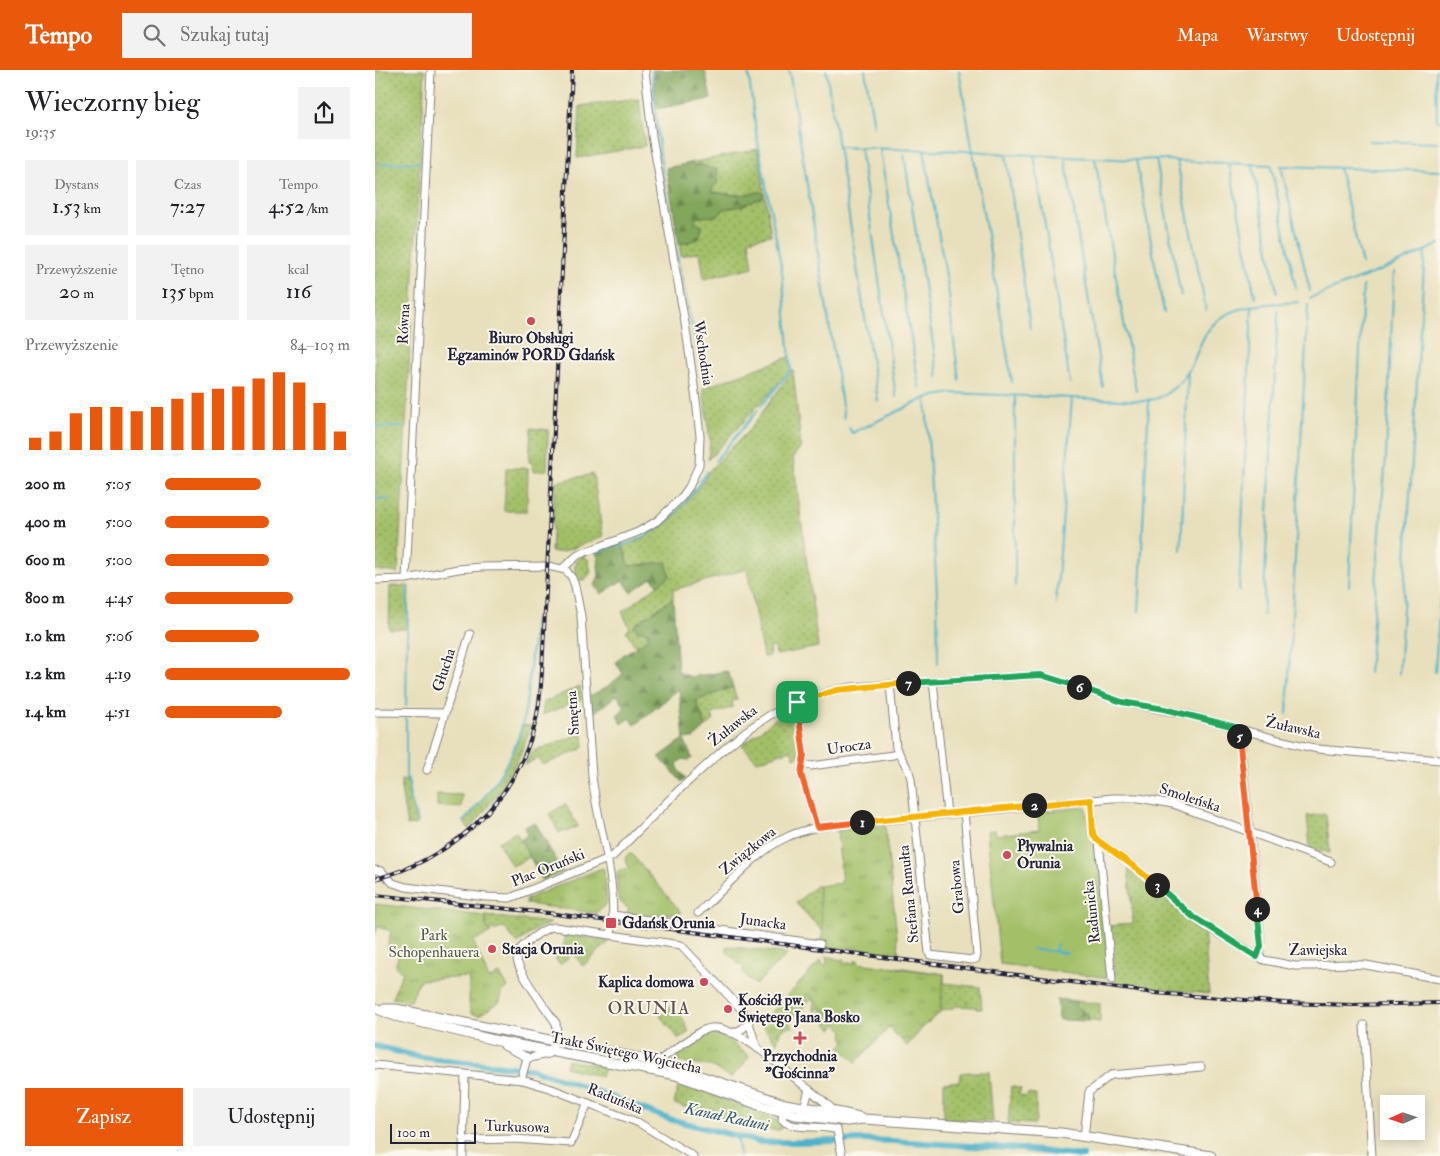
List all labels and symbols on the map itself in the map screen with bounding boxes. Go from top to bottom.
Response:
street label: Równa [393,302,415,345]
marker: Biuro Obsługi Egzaminów PORD Gdańsk [525,315,537,327]
street label: Wschodnia [688,318,718,388]
place label: Biuro Obsługi Egzaminów PORD Gdańsk [447,329,616,366]
street label: Głucha [428,645,460,694]
pin: 7 [895,670,921,696]
pin: 6 [1067,674,1091,700]
pin [776,681,818,723]
street label: Smętna [562,689,584,736]
street label: Żuławska [704,699,762,751]
street label: Żuławska [1263,710,1324,744]
pin: 5 [1227,724,1251,748]
street label: Urocza [826,734,873,760]
street label: Smoleńska [1157,779,1224,817]
pin: 2 [1021,792,1047,818]
pin: 1 [849,810,875,834]
street label: Związkowa [716,822,781,880]
place label: Pływalnia Orunia [1017,837,1074,873]
street label: Stefana Ramułta [894,843,924,944]
street label: Plac Oruński [508,845,588,891]
marker: Pływalnia Orunia [1001,849,1013,861]
street label: Grabowa [945,858,969,915]
pin: 3 [1145,872,1169,898]
street label: Radunicka [1079,879,1105,944]
pin: 4 [1245,896,1269,922]
street label: Junacka [737,909,788,936]
place label: Gdańsk Orunia [622,914,716,933]
marker: Gdańsk Orunia [604,916,618,930]
park label: Park Schopenhauera [389,926,480,963]
place label: Stacja Orunia [502,940,585,959]
street label: Zawiejska [1289,941,1348,960]
marker: Stacja Orunia [486,943,498,955]
place label: Kaplica domowa [598,973,695,993]
marker: Kaplica domowa [698,976,710,988]
place label: Kościół pw. Świętego Jana Bosko [738,991,861,1028]
district label: ORUNIA [608,997,690,1020]
marker: Kościół pw. Świętego Jana Bosko [722,1003,734,1015]
street label: Trakt Świętego Wojciecha [549,1027,704,1078]
marker: Przychodnia "Gościnna" [793,1031,807,1045]
place label: Przychodnia "Gościnna" [763,1047,838,1083]
street label: Raduńska [584,1079,646,1119]
north arrow [1380,1095,1425,1140]
water label: Kanał Raduni [682,1098,772,1136]
street label: Turkusowa [484,1116,551,1138]
scale bar [390,1121,476,1144]

